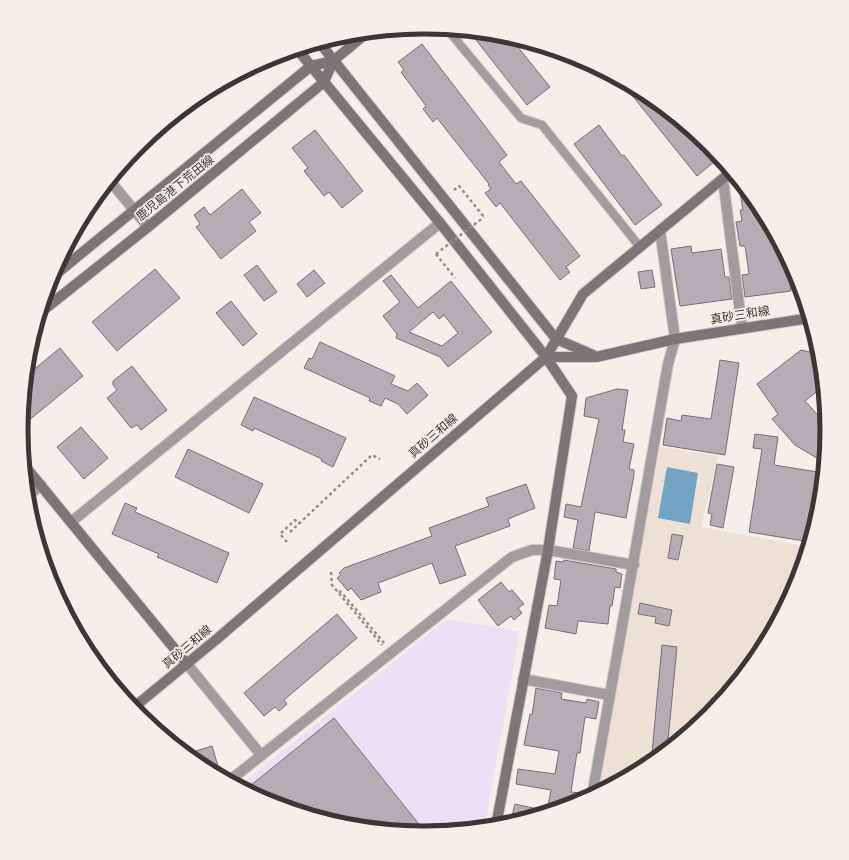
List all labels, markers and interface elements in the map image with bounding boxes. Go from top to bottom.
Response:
street label: 鹿児島港下荒田線 [133,152,216,223]
street label: 真砂三和線 [709,303,771,326]
street label: 真砂三和線 [406,411,460,460]
street label: 真砂三和線 [160,622,214,671]

